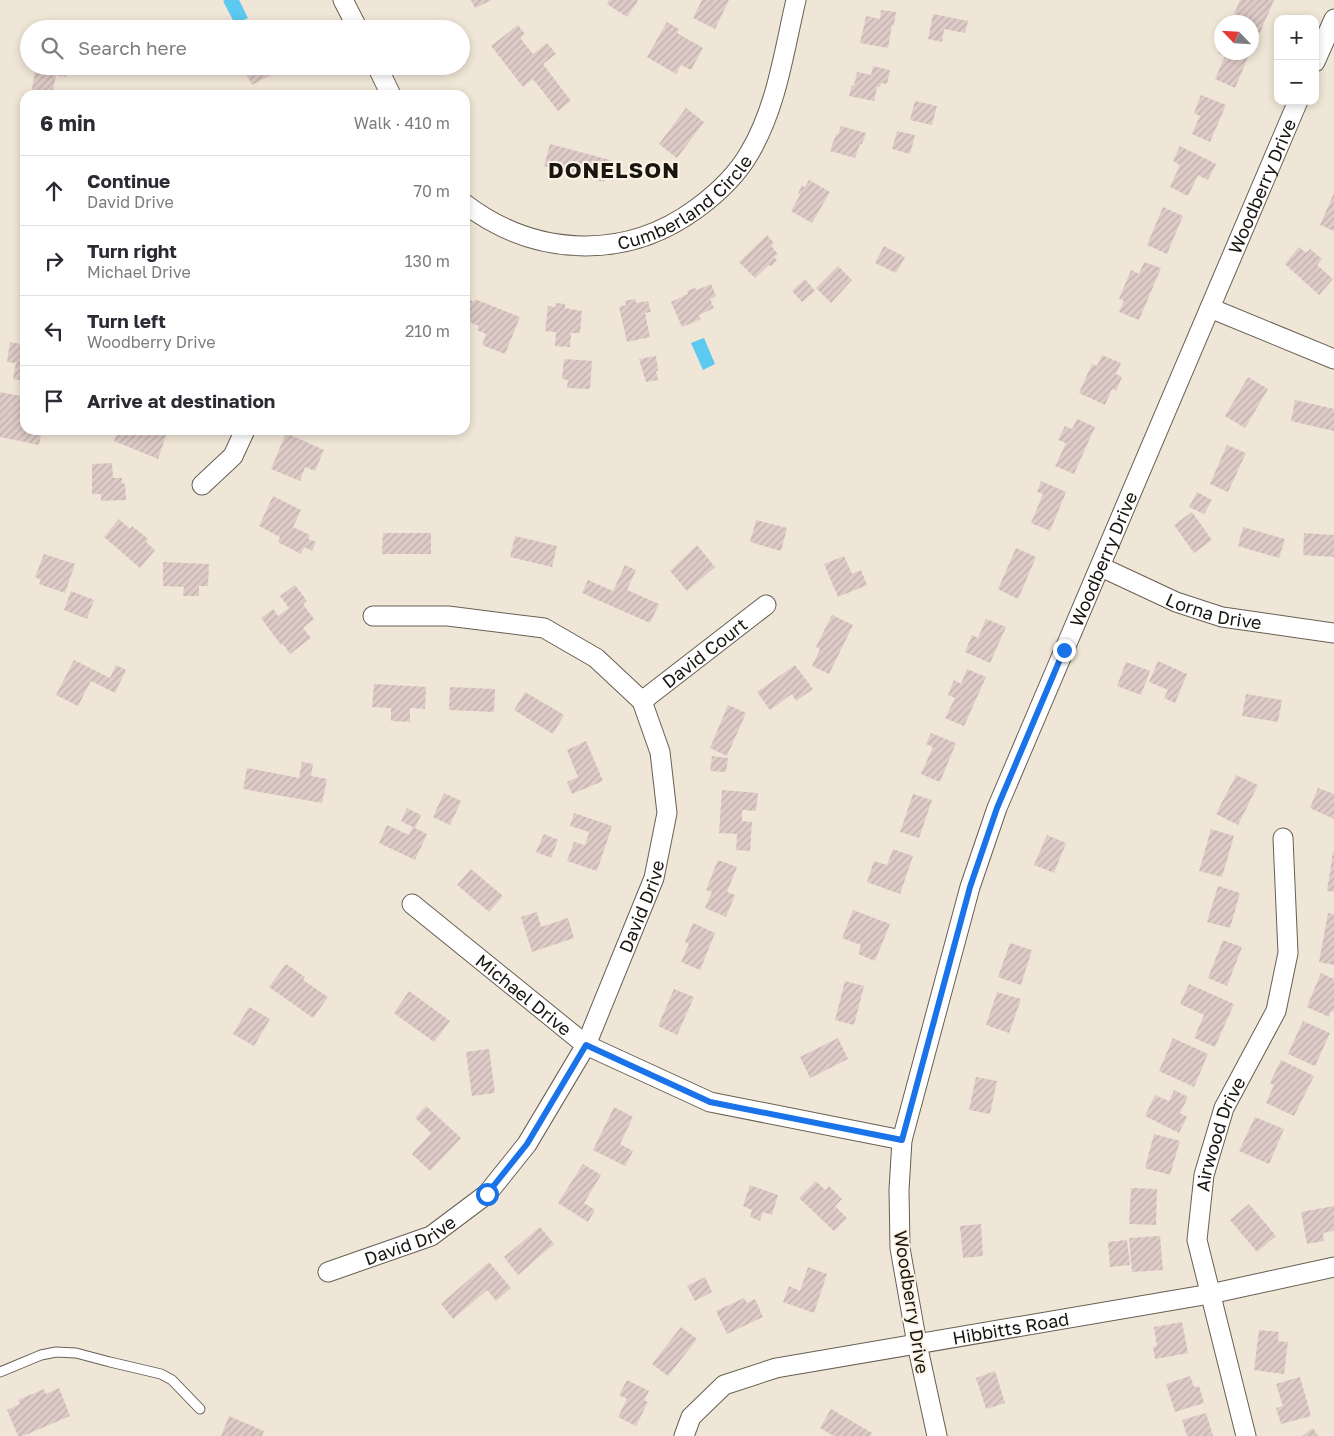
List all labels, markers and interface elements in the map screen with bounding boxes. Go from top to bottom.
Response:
north arrow [1214,15,1259,60]
map controls [1274,15,1319,105]
button: + [1274,15,1319,60]
search box [20,20,470,75]
icon: search [38,34,66,62]
text: Search here [78,36,187,59]
button: − [1274,60,1319,105]
text: 6 min [40,110,95,136]
text: Walk · 410 m [354,113,450,133]
street label: Woodberry Drive [1223,115,1300,257]
street label: Cumberland Circle [615,151,756,254]
district label: DONELSON [548,156,680,183]
text: Continue [87,169,170,192]
icon: ahead [40,177,68,205]
text: 70 m [413,181,450,201]
text: David Drive [87,192,174,212]
text: Turn right [87,239,177,262]
icon: right [40,247,68,275]
text: 130 m [405,251,450,271]
text: Michael Drive [87,262,191,282]
text: Turn left [87,309,166,332]
icon: left [40,317,68,345]
text: 210 m [405,321,450,341]
text: Woodberry Drive [87,332,215,352]
icon: arrive [40,387,68,415]
text: Arrive at destination [87,389,275,412]
street label: Woodberry Drive [1065,488,1142,630]
street label: Lorna Drive [1162,588,1263,634]
street label: David Court [658,613,751,692]
route end [1053,639,1076,662]
street label: David Drive [614,858,668,956]
street label: Michael Drive [472,949,576,1040]
street label: Airwood Drive [1191,1073,1250,1193]
route start [476,1183,499,1206]
street label: David Drive [361,1211,460,1269]
street label: Woodberry Drive [890,1229,934,1375]
street label: Hibbitts Road [951,1307,1071,1349]

